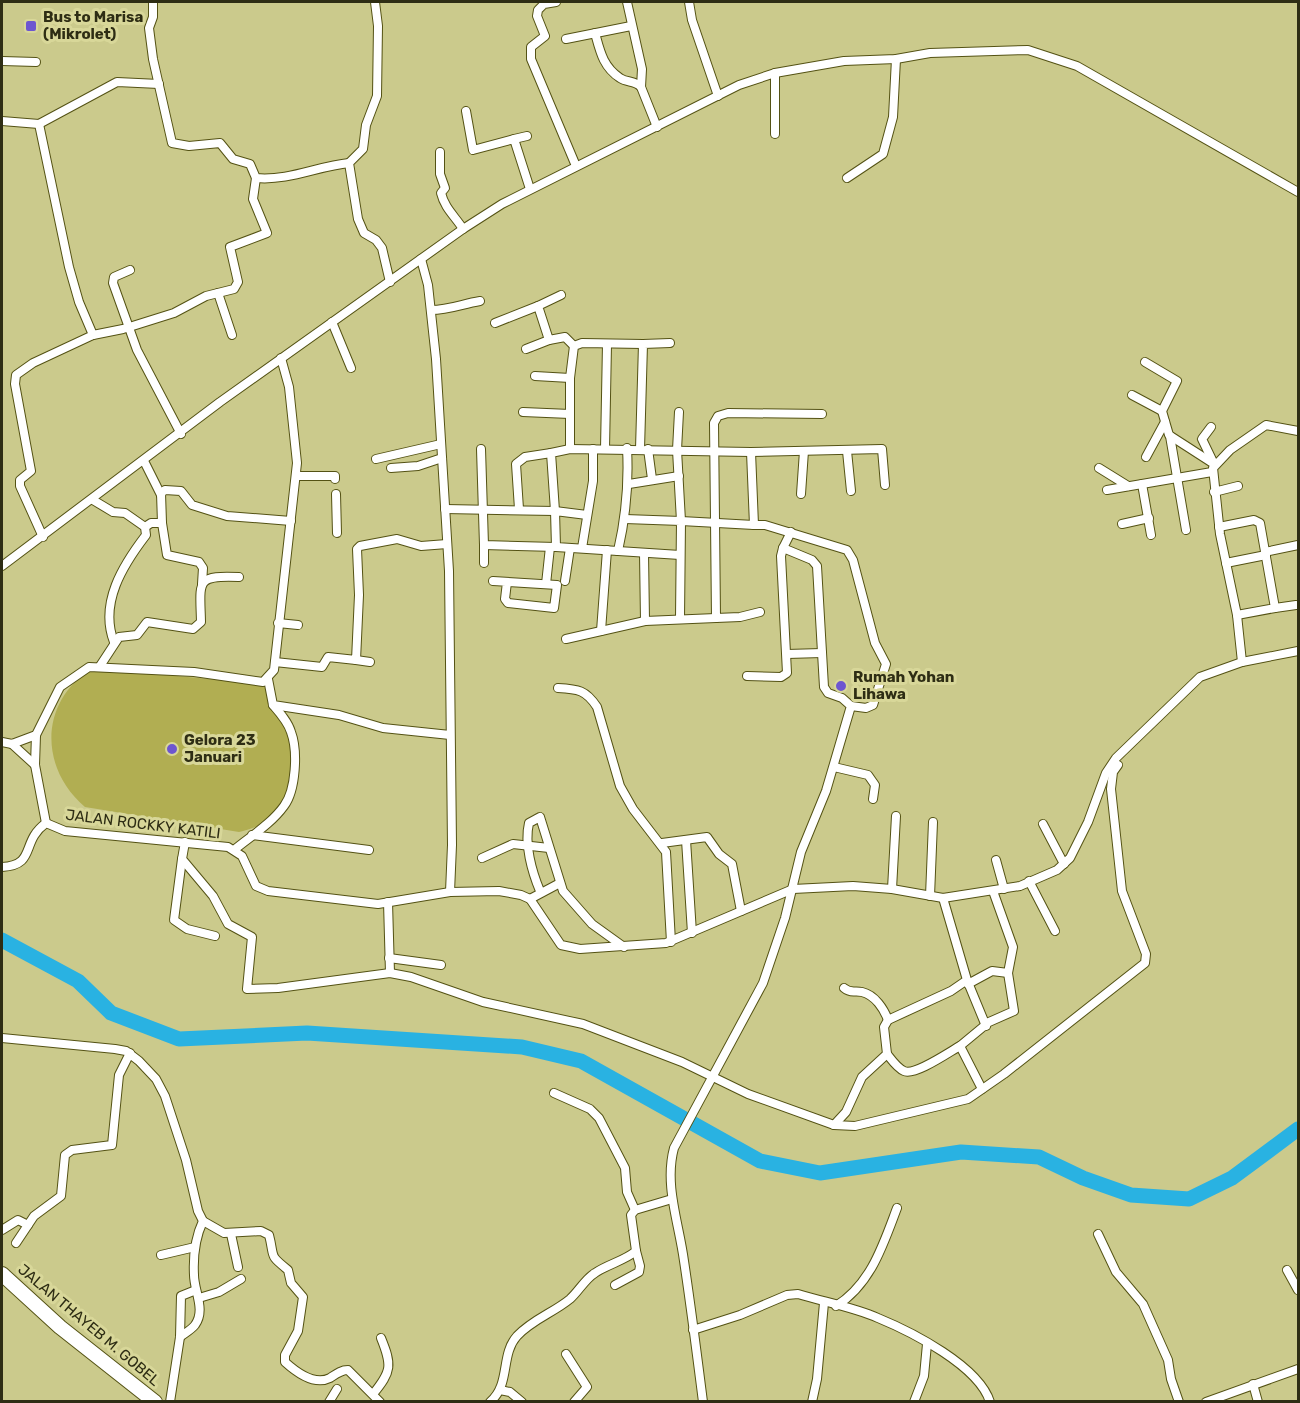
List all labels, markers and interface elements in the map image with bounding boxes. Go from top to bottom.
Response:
place label: Bus to Marisa (Mikrolet) [43,8,143,43]
marker: Bus to Marisa (Mikrolet) [24,19,38,33]
place label: Rumah Yohan Lihawa [853,668,954,703]
marker: Rumah Yohan Lihawa [834,679,848,693]
place label: Gelora 23 Januari [184,731,256,766]
marker: Gelora 23 Januari [165,742,179,756]
street label: JALAN ROCKKY KATILI [64,806,222,842]
street label: JALAN THAYEB M. GOBEL [14,1260,164,1390]

